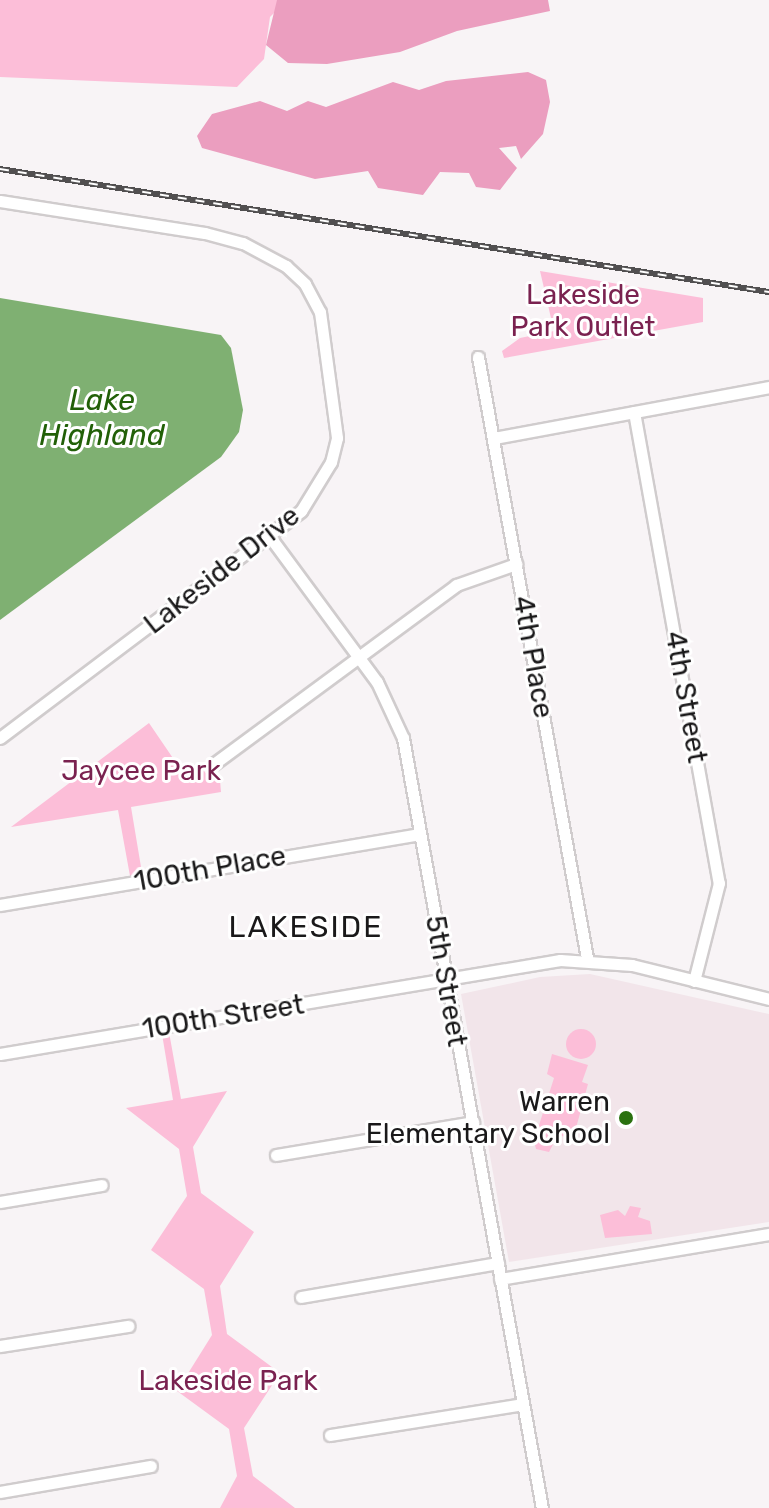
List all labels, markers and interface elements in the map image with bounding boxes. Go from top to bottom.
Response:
park label: Lakeside Park Outlet [510,278,656,344]
water label: Lake Highland [39,382,165,452]
street label: Lakeside Drive [137,499,307,641]
street label: 4th Place [506,593,560,721]
street label: 4th Street [658,628,714,766]
park label: Jaycee Park [61,754,221,788]
street label: 100th Place [131,839,289,899]
district label: LAKESIDE [229,909,383,945]
street label: 5th Street [418,913,474,1049]
street label: 100th Street [140,988,306,1046]
place label: Warren Elementary School [365,1085,610,1151]
marker: Warren Elementary School [617,1109,635,1127]
park label: Lakeside Park [138,1364,318,1398]

